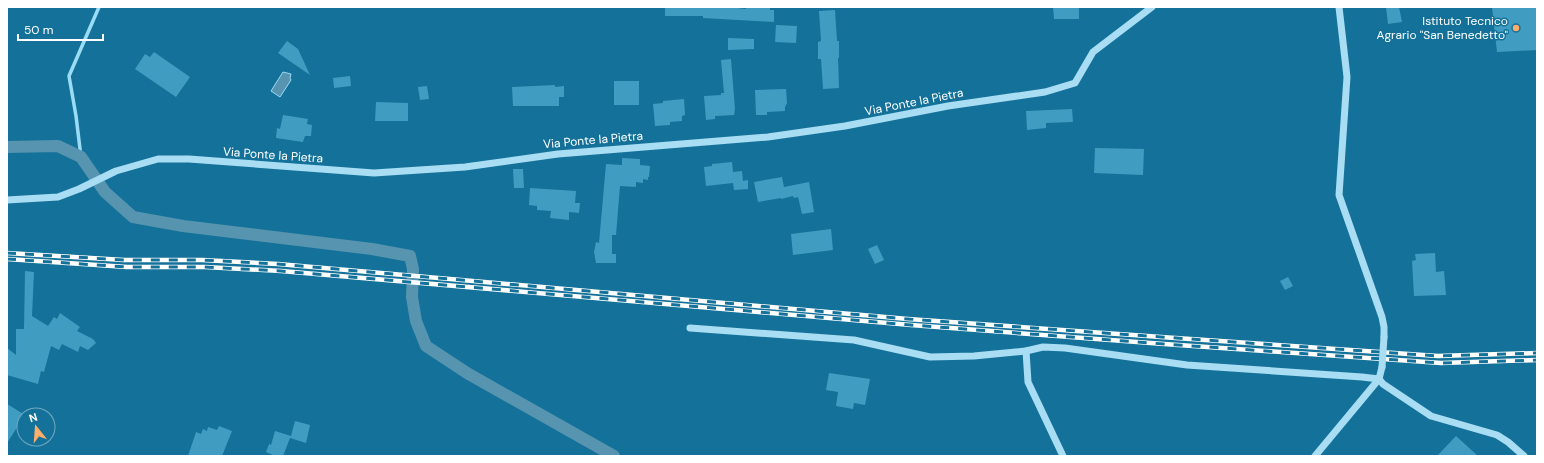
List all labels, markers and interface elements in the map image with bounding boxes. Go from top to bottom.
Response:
place label: Istituto Tecnico Agrario "San Benedetto" [1376,13,1509,43]
scale bar [18,16,103,42]
text: 50 m [24,22,53,38]
marker: Istituto Tecnico Agrario "San Benedetto" [1511,23,1521,33]
street label: Via Ponte la Pietra [863,85,965,119]
street label: Via Ponte la Pietra [542,128,644,152]
street label: Via Ponte la Pietra [222,144,324,166]
north arrow [16,407,56,447]
text: N [27,410,39,425]

